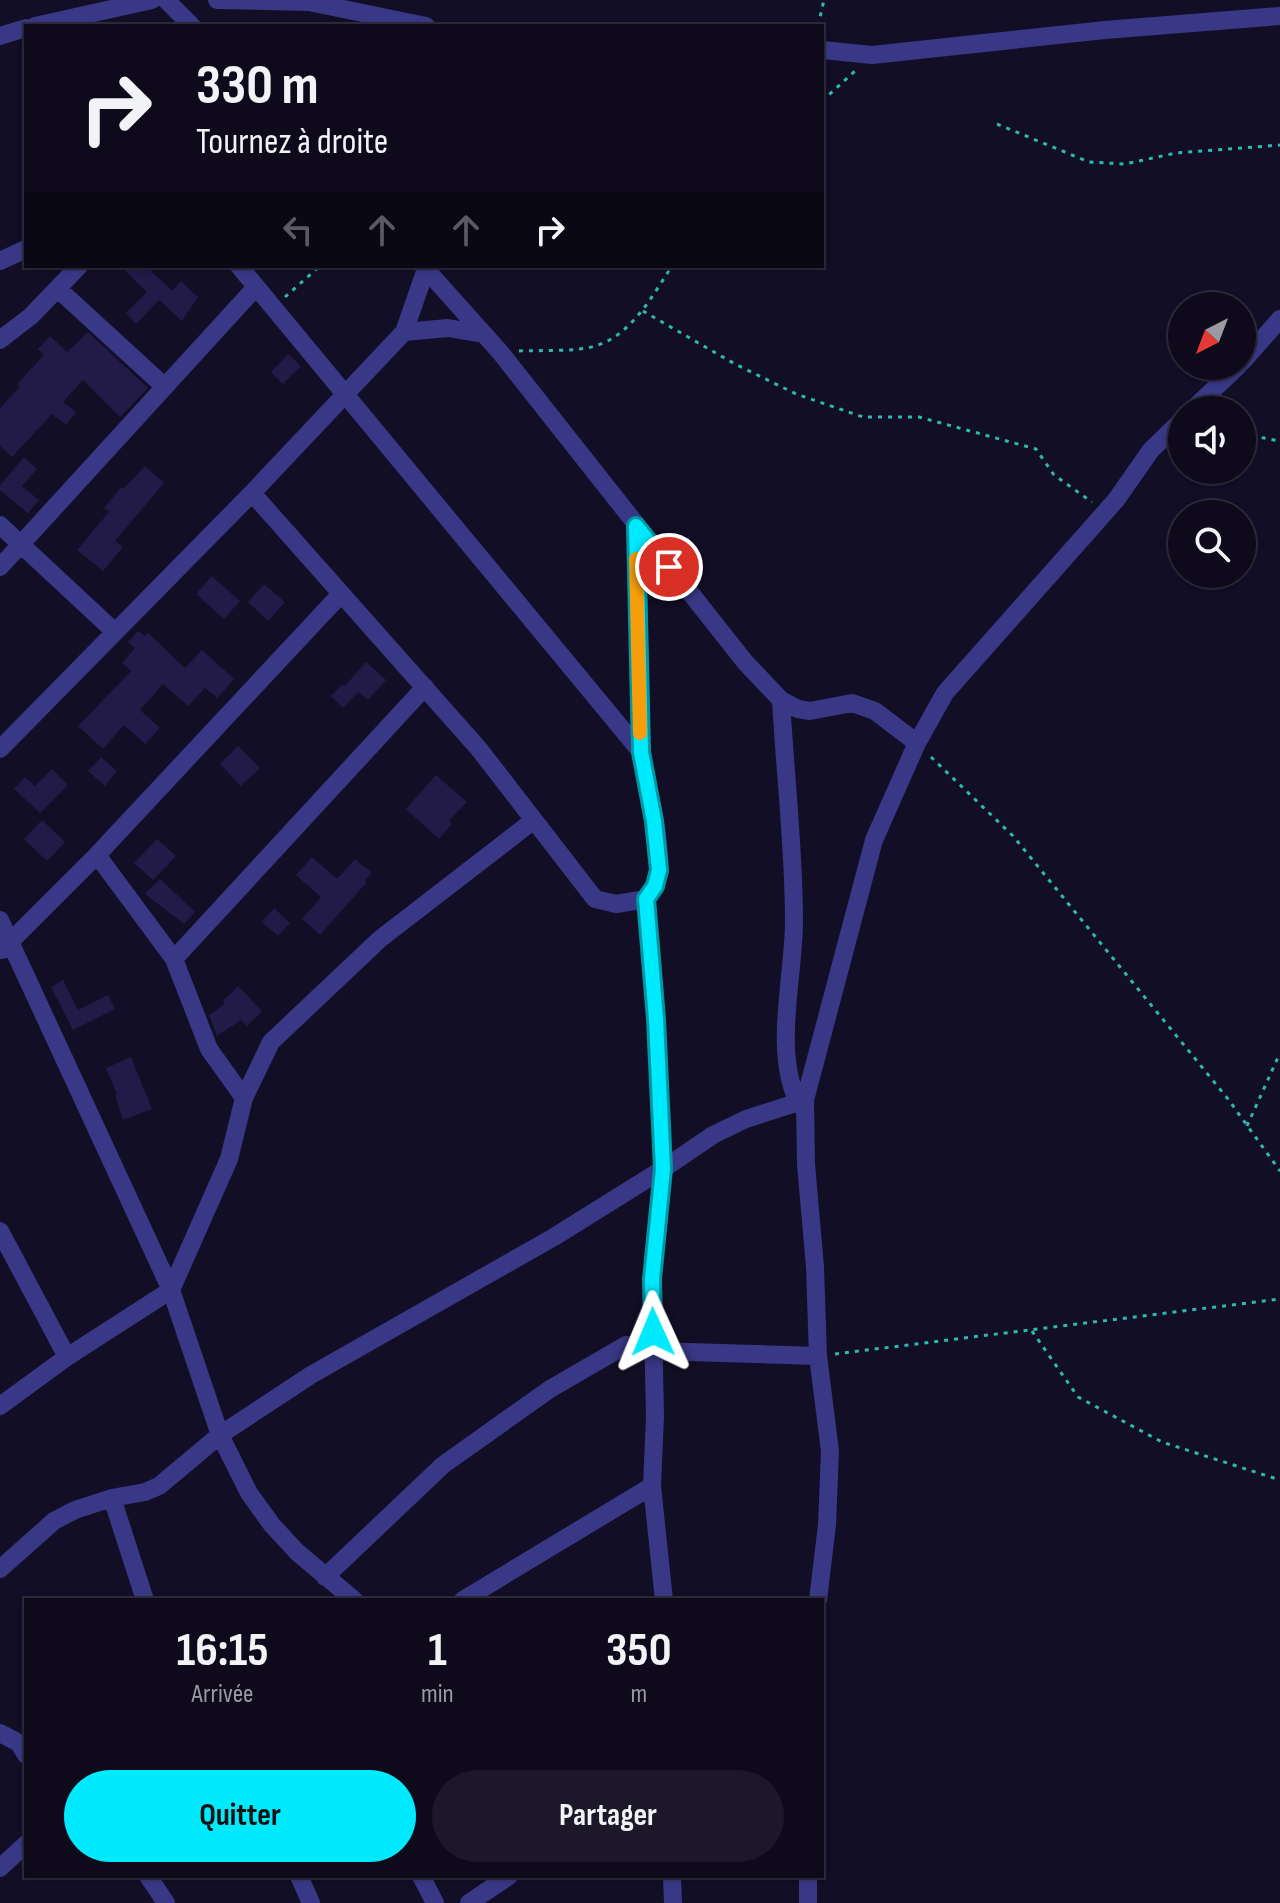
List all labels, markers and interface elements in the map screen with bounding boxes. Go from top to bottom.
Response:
text: 330 m [196,53,319,120]
icon: right [64,56,168,160]
text: Tournez à droite [196,121,388,164]
icon: left [276,208,320,252]
icon: ahead [360,208,404,252]
icon: ahead [444,208,488,252]
icon: right [528,208,572,252]
north arrow [1168,292,1256,380]
map controls [1168,292,1256,588]
button: sound [1168,396,1256,484]
button: search [1168,500,1256,588]
pin [635,533,703,601]
icon: arrive [647,545,691,589]
position arrow [611,1290,695,1374]
text: 16:15 [176,1622,269,1679]
text: 1 [428,1622,447,1679]
text: 350 [606,1622,672,1679]
text: Arrivée [191,1679,254,1710]
text: min [421,1679,454,1710]
text: m [630,1679,647,1710]
button: Quitter [64,1770,416,1862]
button: Partager [432,1770,784,1862]

